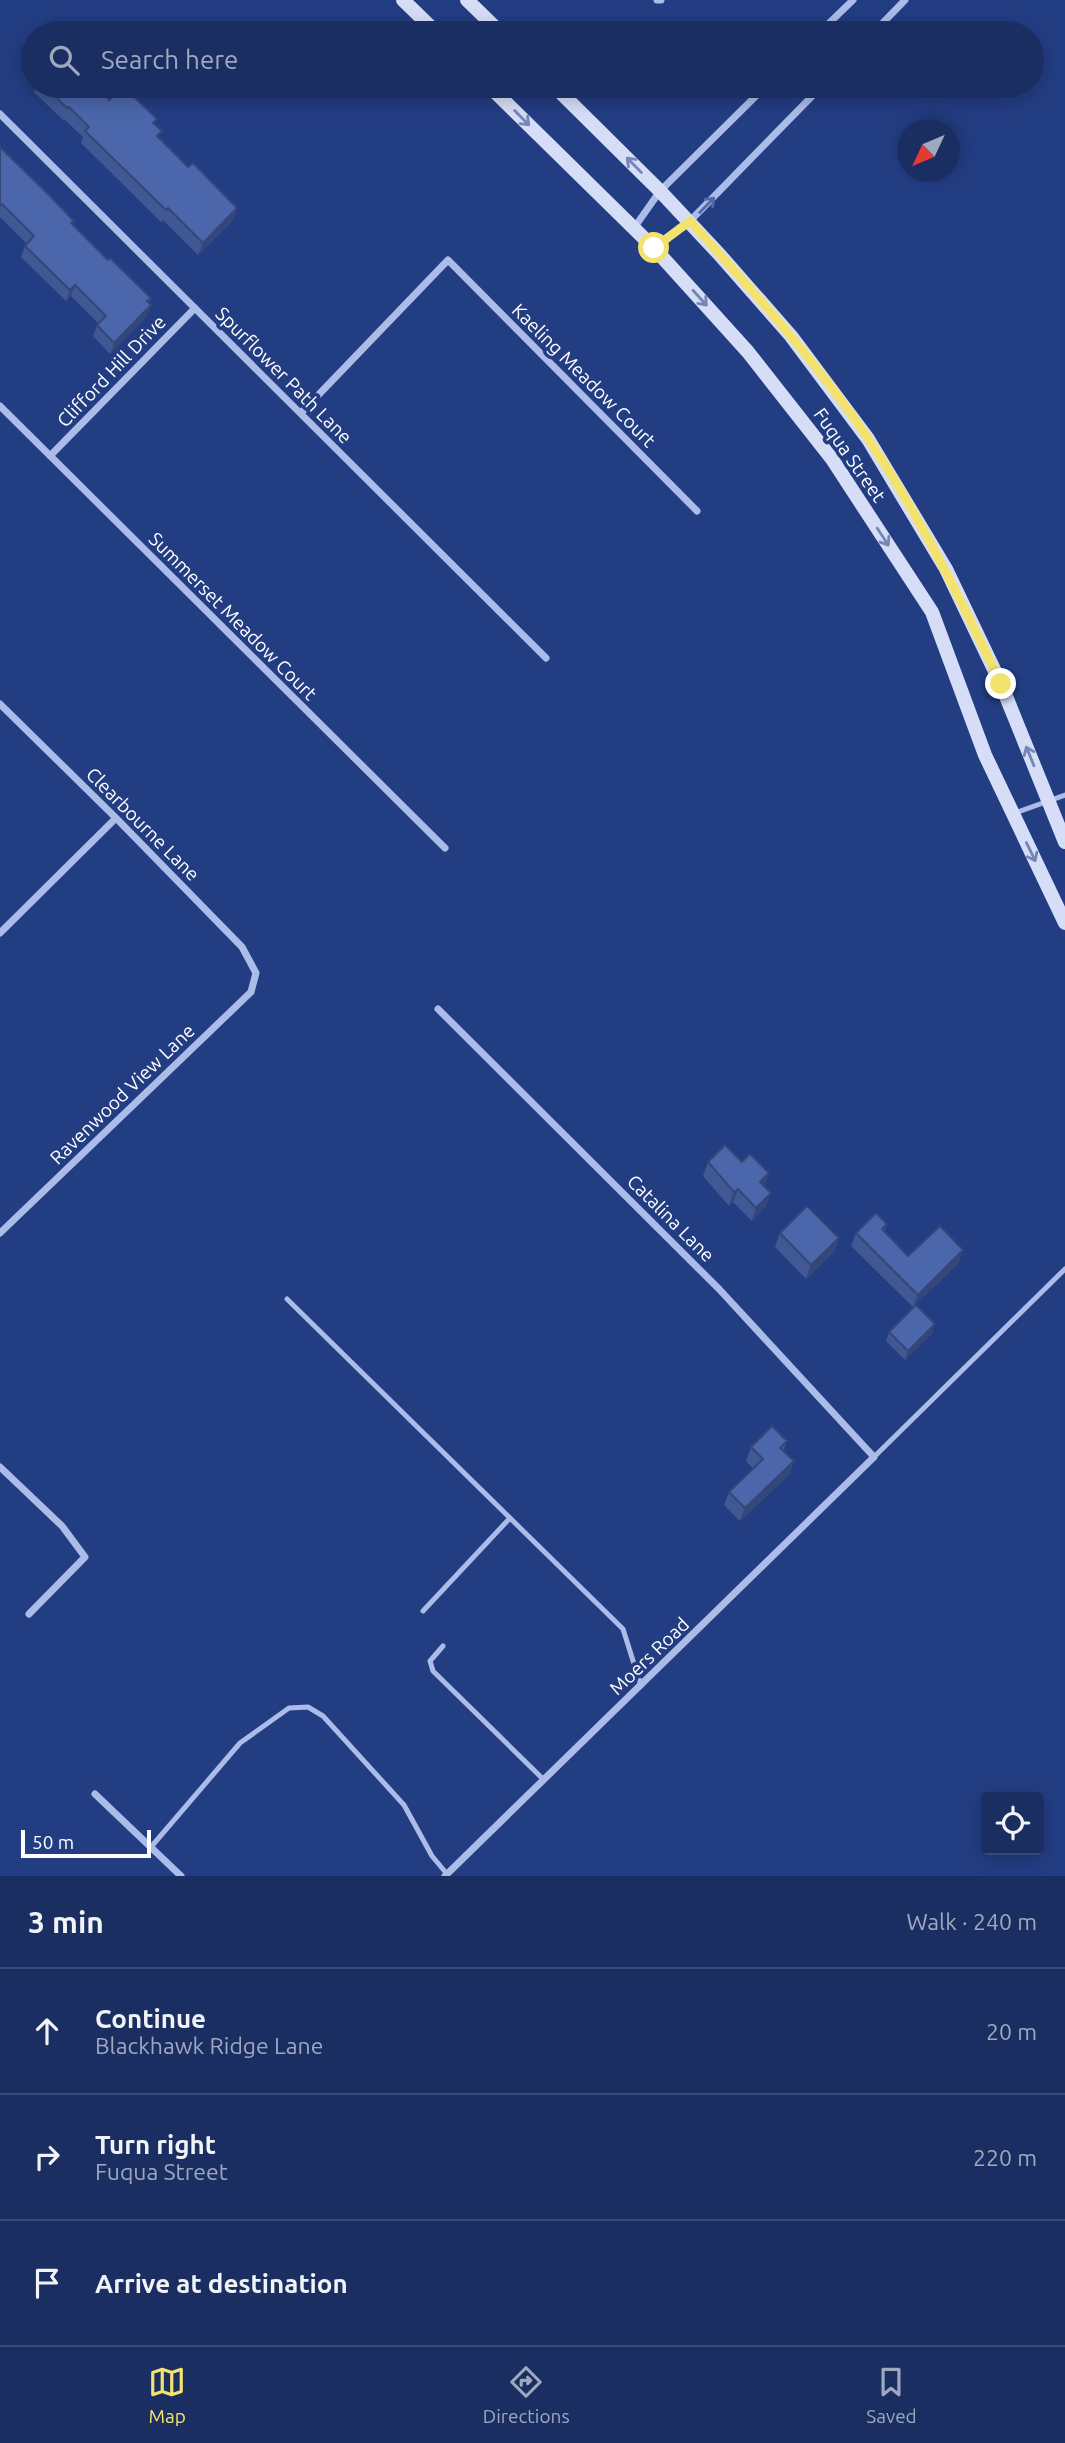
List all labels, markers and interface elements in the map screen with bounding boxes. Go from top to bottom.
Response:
search box [21,21,1044,98]
icon: search [45,41,83,79]
text: Search here [101,45,238,74]
one-way arrow [514,110,531,127]
north arrow [897,119,960,182]
one-way arrow [626,157,643,174]
one-way arrow [698,197,715,214]
route start [638,232,669,263]
one-way arrow [691,289,708,306]
street label: Kaeling Meadow Court [508,299,661,452]
street label: Spurflower Path Lane [211,302,357,448]
street label: Clifford Hill Drive [52,311,170,431]
street label: Fuqua Street [810,404,891,507]
one-way arrow [876,526,890,546]
street label: Summerset Meadow Court [145,528,322,705]
route end [985,668,1016,699]
one-way arrow [1023,746,1036,768]
street label: Clearbourne Lane [82,763,204,885]
one-way arrow [1025,841,1038,862]
street label: Ravenwood View Lane [45,1019,199,1169]
street label: Catalina Lane [623,1170,719,1266]
street label: Moers Road [605,1613,693,1699]
map controls [981,1792,1044,1855]
button: locate [981,1792,1044,1855]
scale bar [21,1827,150,1859]
text: 50 m [32,1831,74,1853]
text: 3 min [28,1905,104,1939]
text: Walk · 240 m [906,1909,1037,1934]
text: Continue [95,2004,206,2033]
icon: ahead [28,2012,66,2050]
text: 20 m [986,2019,1037,2044]
text: Blackhawk Ridge Lane [95,2033,323,2058]
text: Turn right [95,2130,216,2159]
icon: right [28,2138,66,2176]
text: 220 m [973,2145,1037,2170]
text: Fuqua Street [95,2159,228,2184]
icon: arrive [28,2264,66,2302]
text: Arrive at destination [95,2269,348,2298]
tab: Map [148,2363,186,2427]
tab: Directions [483,2363,570,2427]
tab: Saved [866,2363,917,2427]

